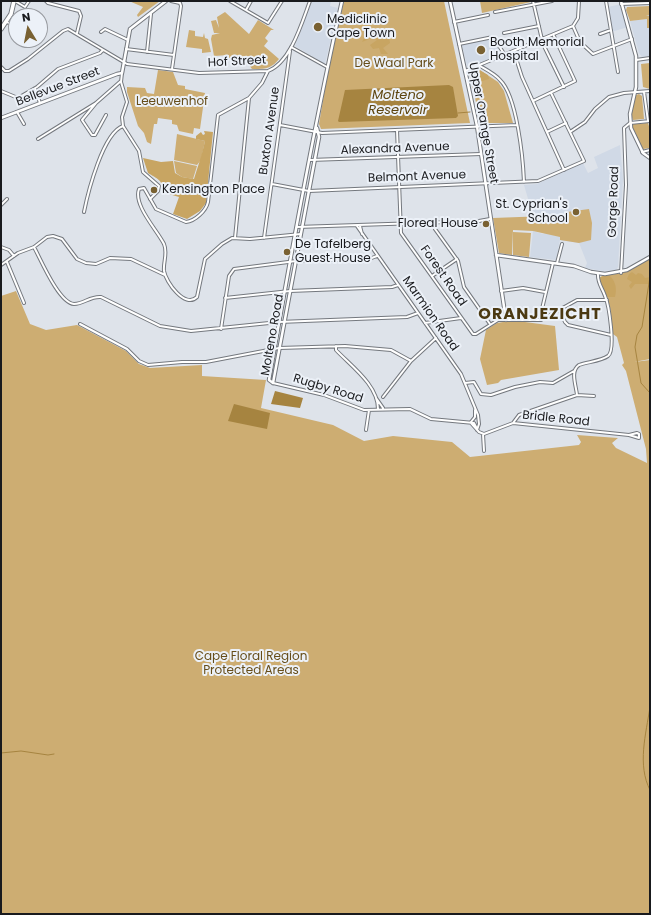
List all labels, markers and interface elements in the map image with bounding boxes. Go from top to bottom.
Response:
north arrow [8,8,48,48]
text: N [21,9,32,26]
place label: Mediclinic Cape Town [327,13,395,41]
marker: Mediclinic Cape Town [312,21,324,33]
place label: Booth Memorial Hospital [490,36,584,64]
marker: Booth Memorial Hospital [475,44,487,56]
street label: Hof Street [208,53,266,71]
park label: De Waal Park [355,57,433,71]
street label: Upper Orange Street [465,61,501,185]
street label: Bellevue Street [14,64,102,110]
street label: Buxton Avenue [257,86,283,176]
water label: Molteno Reservoir [368,88,428,119]
park label: Leeuwenhof [136,95,208,109]
street label: Alexandra Avenue [340,140,450,158]
street label: Gorge Road [606,166,622,238]
street label: Belmont Avenue [368,168,466,186]
place label: Kensington Place [162,183,265,197]
marker: Kensington Place [149,185,159,195]
place label: St. Cyprian's School [495,198,568,226]
marker: St. Cyprian's School [571,207,581,217]
place label: Floreal House [398,217,478,231]
marker: Floreal House [481,219,491,229]
place label: De Tafelberg Guest House [295,238,371,266]
street label: Forest Road [417,243,469,309]
marker: De Tafelberg Guest House [282,247,292,257]
street label: Marmion Road [399,274,461,354]
street label: Molteno Road [259,293,287,377]
district label: ORANJEZICHT [478,305,602,325]
street label: Rugby Road [291,372,365,406]
street label: Bridle Road [522,408,590,430]
park label: Cape Floral Region Protected Areas [195,650,307,678]

